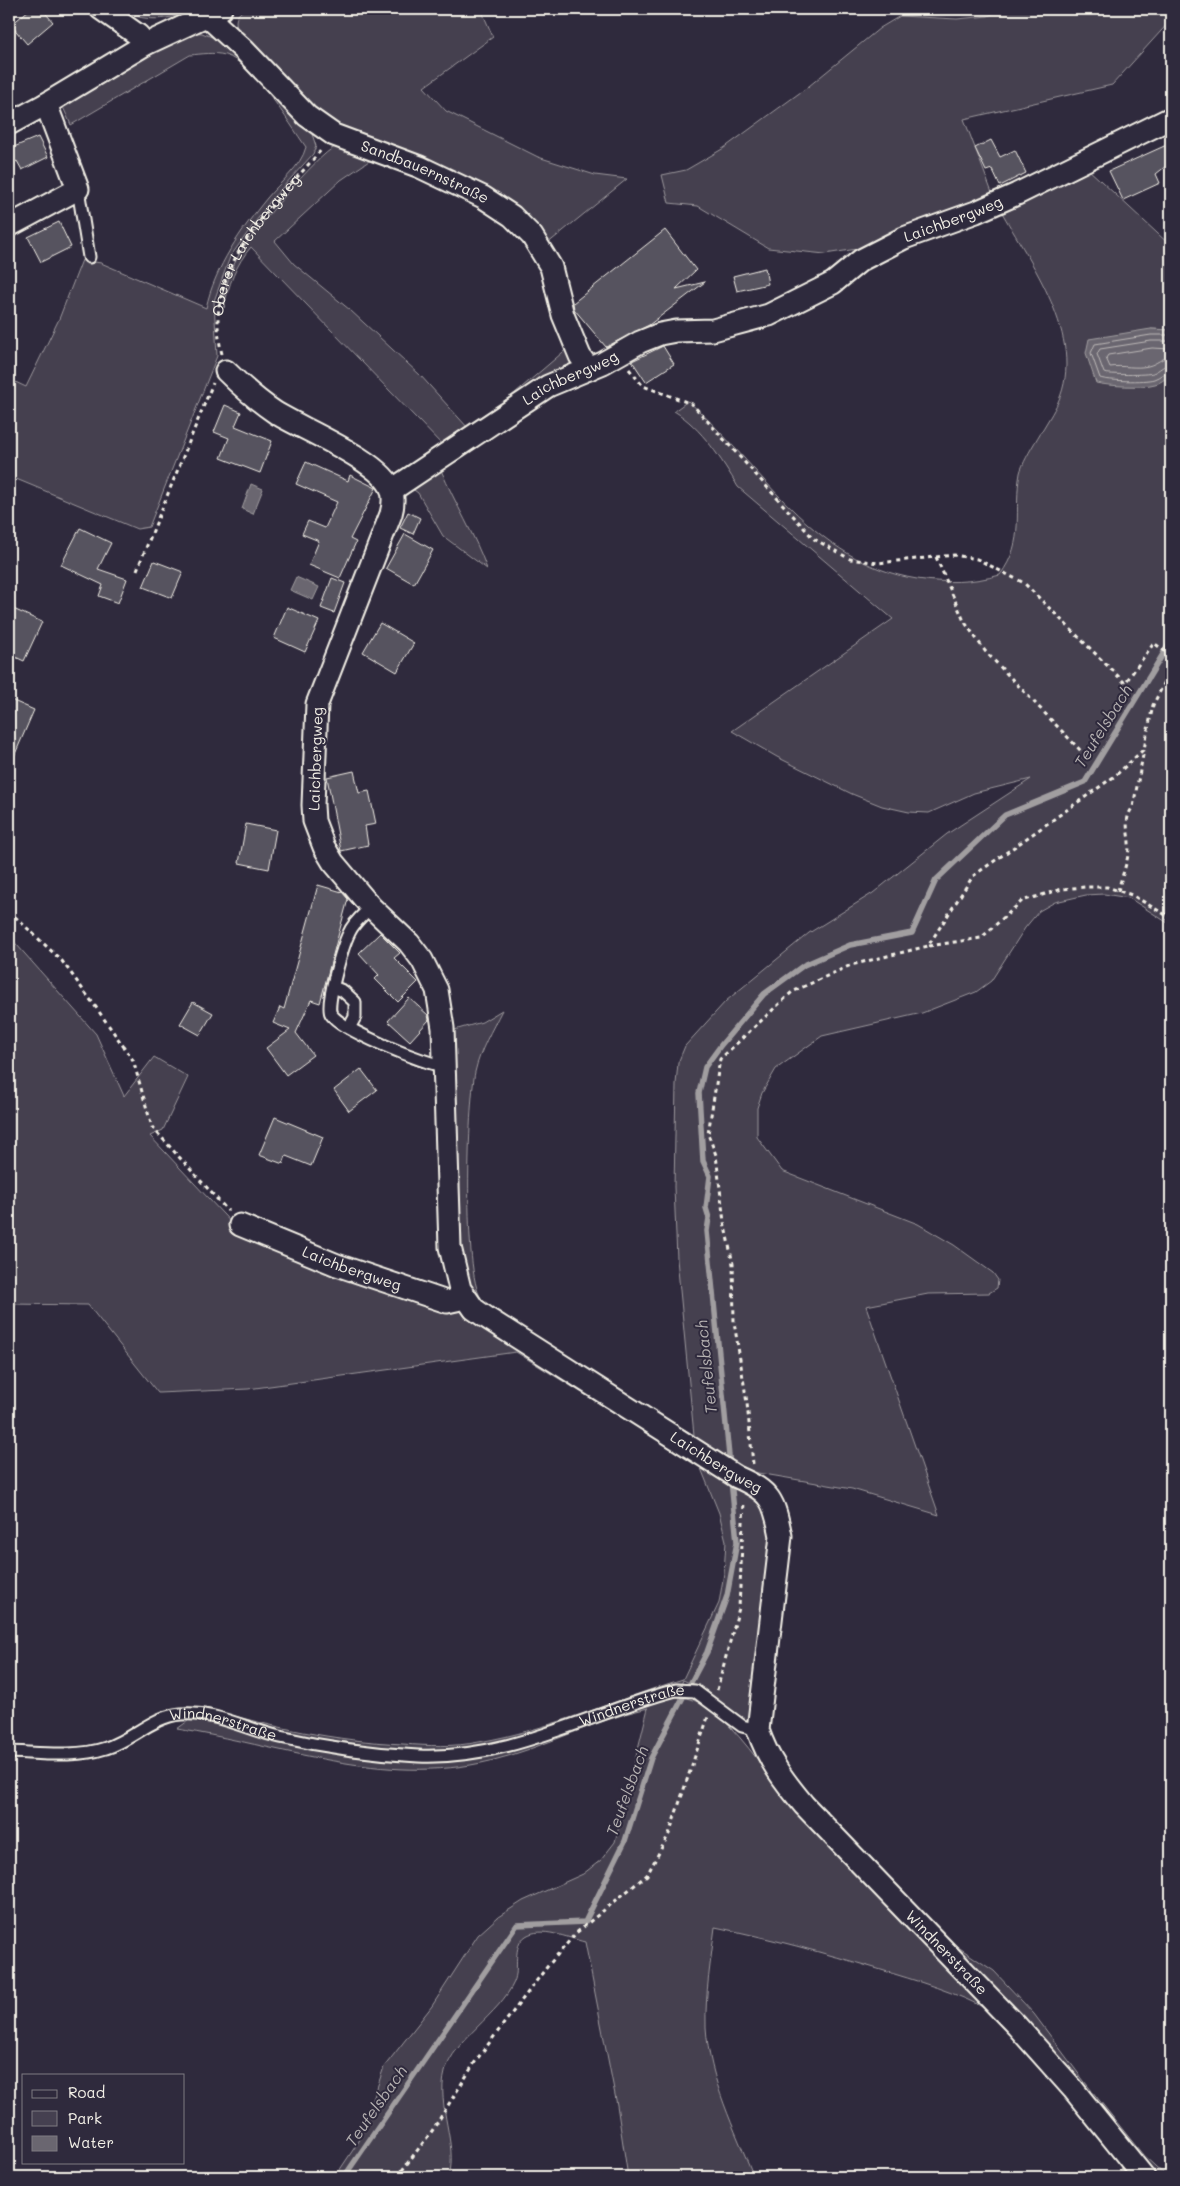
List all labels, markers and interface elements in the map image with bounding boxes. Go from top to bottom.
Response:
street label: Sandbauernstraße [358,135,493,207]
street label: Oberer Laichbergweg [207,169,304,317]
street label: Laichbergweg [901,191,1005,246]
street label: Laichbergweg [518,345,621,409]
water label: Teufelsbach [1069,680,1136,771]
street label: Laichbergweg [303,706,327,811]
street label: Laichbergweg [299,1241,404,1295]
water label: Teufelsbach [690,1319,721,1415]
street label: Laichbergweg [667,1426,767,1497]
street label: Windnerstraße [576,1679,685,1731]
street label: Windnerstraße [167,1703,279,1745]
water label: Teufelsbach [601,1743,652,1839]
street label: Windnerstraße [902,1905,993,1999]
water label: Teufelsbach [340,2061,411,2150]
legend [22,2074,185,2164]
text: Road [68,2082,105,2102]
text: Park [68,2108,102,2128]
text: Water [68,2132,114,2152]

